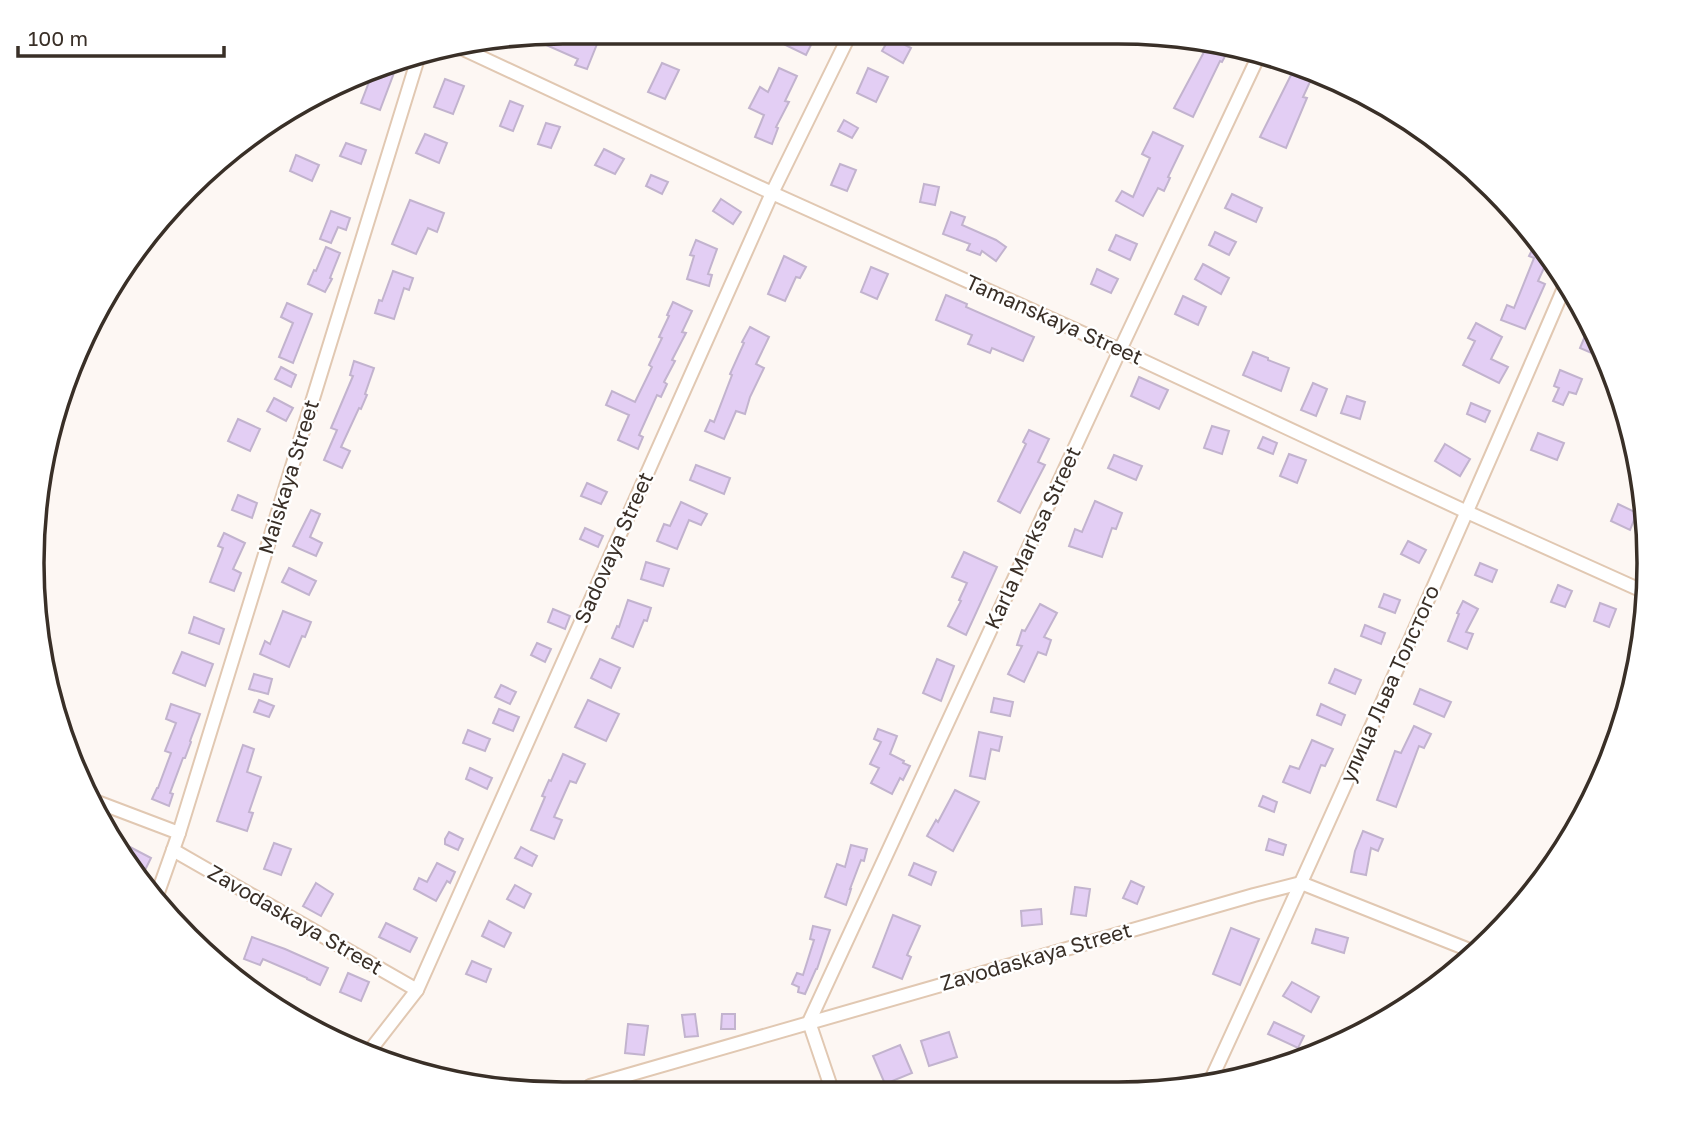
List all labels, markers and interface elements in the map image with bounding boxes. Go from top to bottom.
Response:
scale bar [18,14,224,58]
text: 100 m [28,25,88,51]
street label: Tamanskaya Street [962,268,1147,370]
street label: Maiskaya Street [252,396,324,557]
street label: Karla Marksa Street [978,442,1086,633]
street label: Sadovaya Street [568,468,658,628]
street label: улица Льва Толстого [1334,581,1444,787]
street label: Zavodaskaya Street [204,859,387,980]
street label: Zavodaskaya Street [937,916,1134,996]

